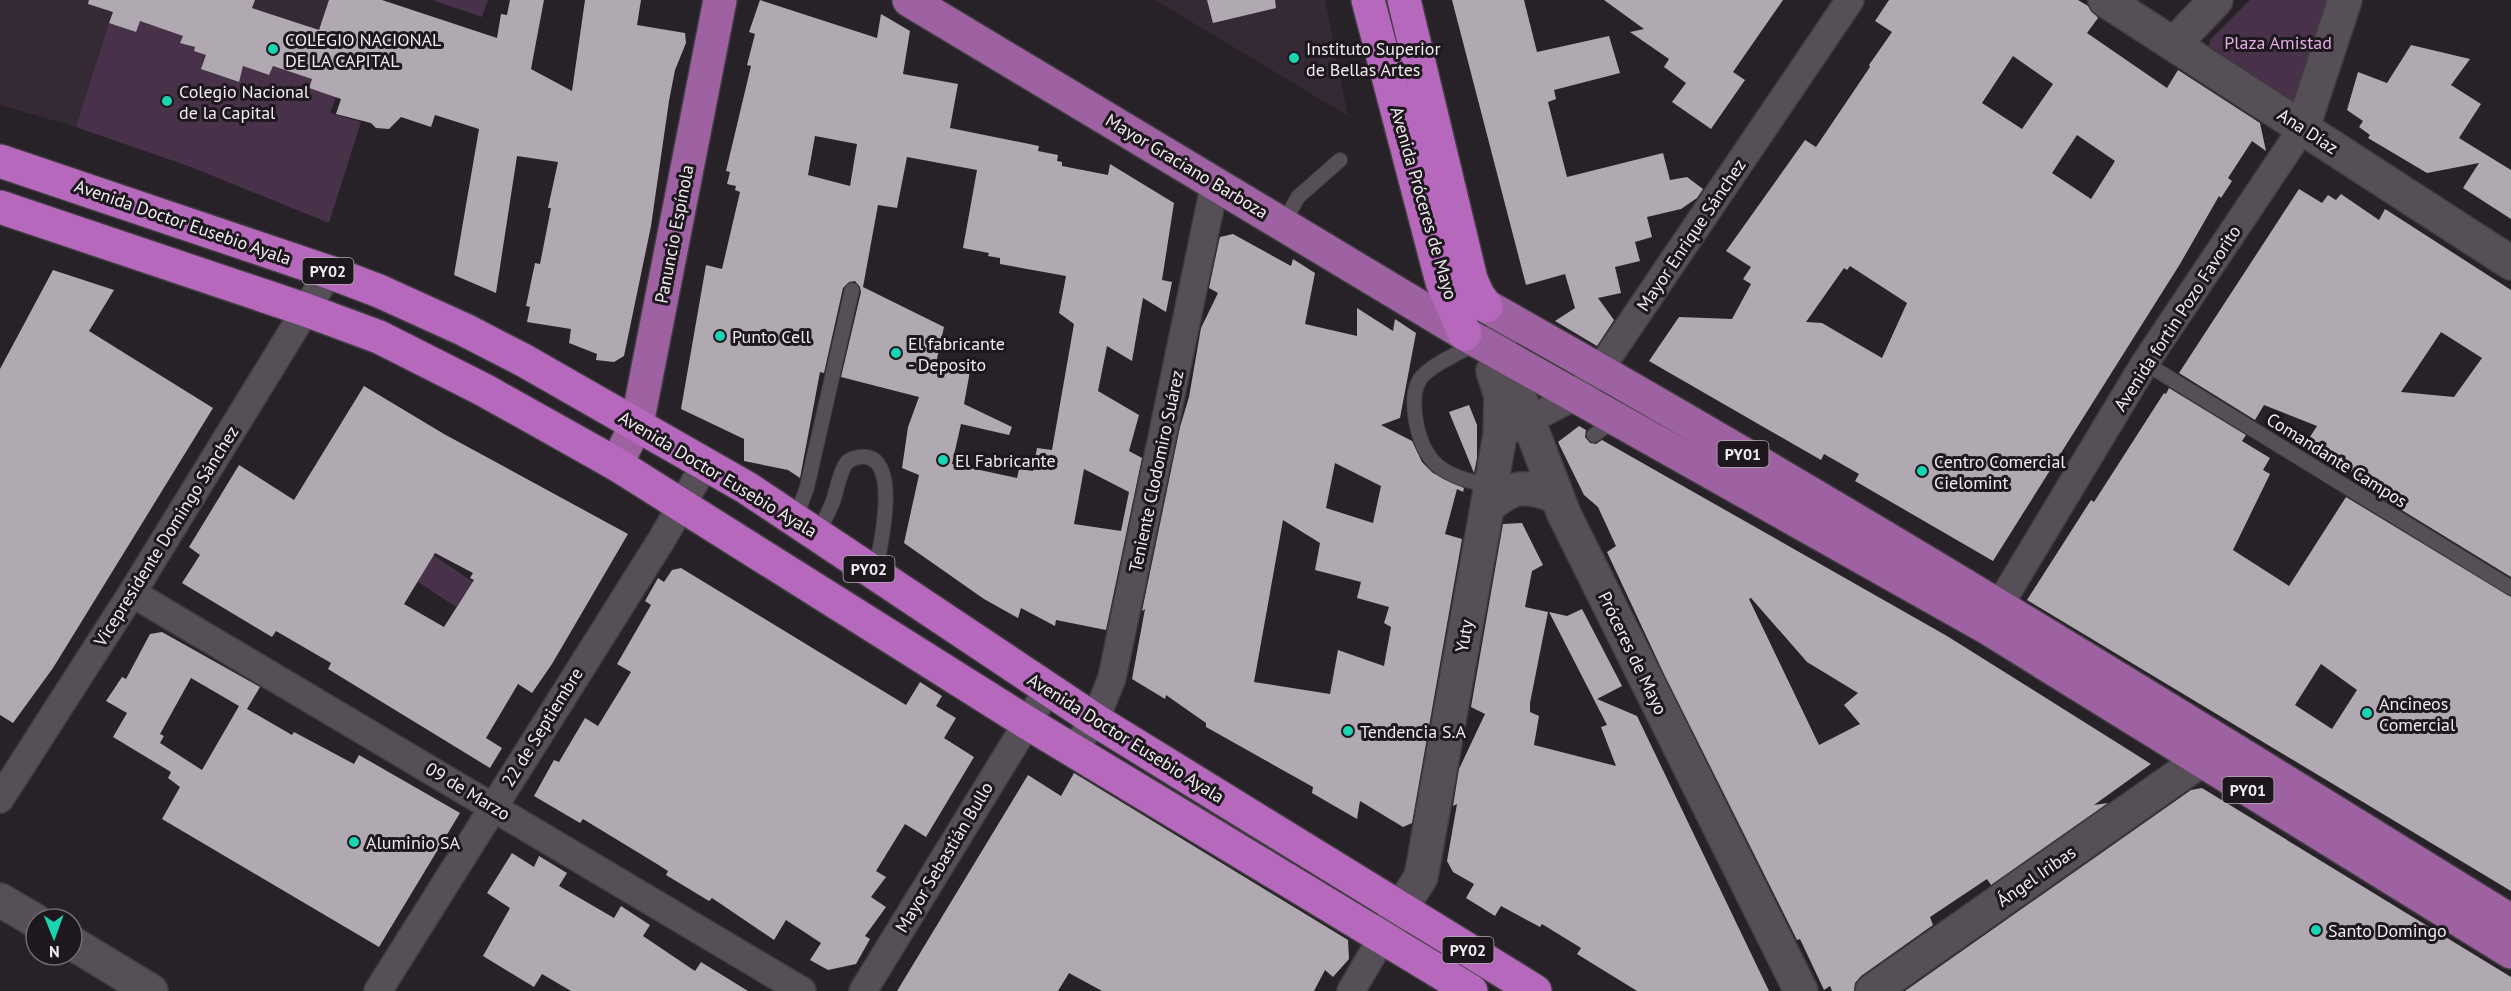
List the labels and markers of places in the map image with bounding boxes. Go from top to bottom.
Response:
place label: COLEGIO NACIONAL DE LA CAPITAL [285,28,441,72]
place label: Instituto Superior de Bellas Artes [1306,37,1441,81]
marker: COLEGIO NACIONAL DE LA CAPITAL [266,42,280,56]
marker: Instituto Superior de Bellas Artes [1287,51,1301,65]
place label: Colegio Nacional de la Capital [179,80,310,124]
marker: Colegio Nacional de la Capital [160,94,174,108]
place label: Punto Cell [732,325,811,348]
marker: Punto Cell [713,329,727,343]
place label: El fabricante - Deposito [908,332,1005,376]
marker: El fabricante - Deposito [889,346,903,360]
place label: El Fabricante [955,449,1056,472]
place label: Centro Comercial Cielomint [1934,450,2066,494]
marker: El Fabricante [936,453,950,467]
marker: Centro Comercial Cielomint [1915,464,1929,478]
place label: Ancineos Comercial [2379,692,2456,736]
marker: Ancineos Comercial [2360,706,2374,720]
place label: Tendencia S.A [1360,720,1466,743]
marker: Tendencia S.A [1341,724,1355,738]
place label: Aluminio SA [366,831,461,854]
marker: Aluminio SA [347,835,361,849]
place label: Santo Domingo [2328,919,2447,942]
marker: Santo Domingo [2309,923,2323,937]

